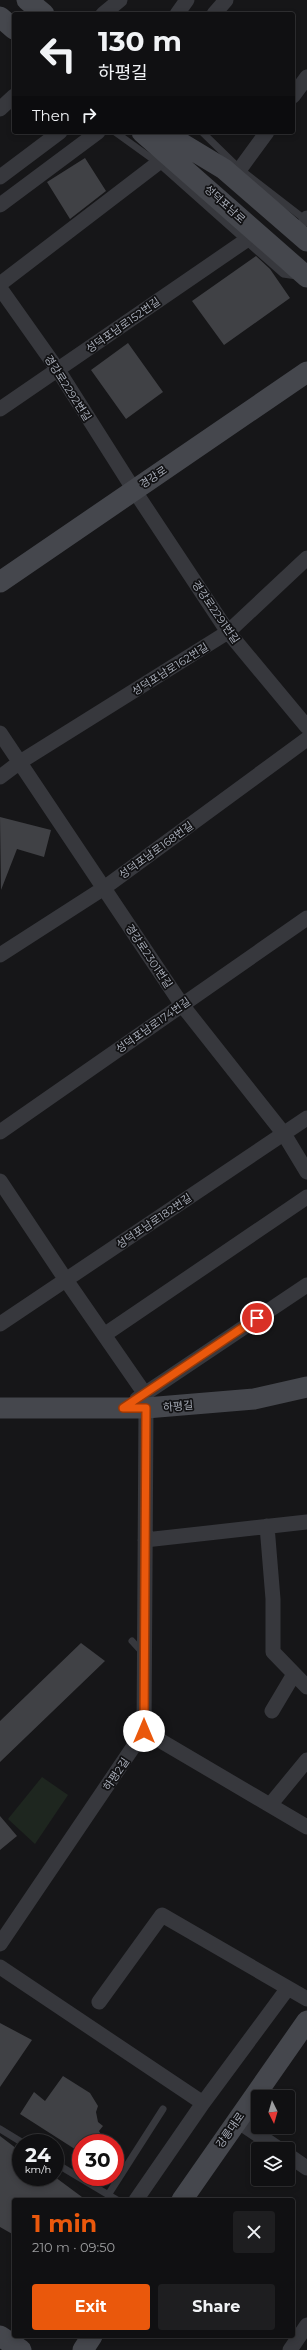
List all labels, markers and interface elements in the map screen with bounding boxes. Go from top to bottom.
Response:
text: 130 m [98,24,182,58]
icon: left [32,28,84,80]
text: 하평길 [98,62,148,84]
icon: right [78,104,100,126]
text: Then [32,106,70,125]
street label: 성덕포남로 [202,182,248,226]
street label: 성덕포남로152번길 [83,294,163,356]
street label: 경강로2292번길 [41,352,95,424]
street label: 경강로 [136,463,170,491]
street label: 경강로2291번길 [189,578,243,646]
street label: 성덕포남로162번길 [129,640,211,698]
street label: 성덕포남로168번길 [116,818,196,882]
street label: 경강로2301번길 [122,921,176,991]
street label: 성덕포남로174번길 [113,994,193,1056]
street label: 성덕포남로182번길 [114,1191,194,1251]
pin [240,1301,274,1335]
icon: arrive [246,1307,268,1329]
street label: 하평길 [162,1398,194,1414]
position arrow [123,1710,165,1752]
street label: 하평2길 [100,1755,132,1793]
north arrow [251,2090,295,2134]
map controls [251,2090,295,2186]
street label: 강릉대로 [213,2109,247,2151]
speed limit sign: 30 [72,2134,124,2186]
button: layers [251,2142,295,2186]
text: 24 [25,2143,51,2167]
text: km/h [25,2163,51,2176]
text: 1 min [32,2209,97,2238]
button: close [233,2211,275,2253]
text: 210 m · 09:50 [32,2239,115,2255]
button: Exit [32,2284,150,2330]
button: Share [158,2284,275,2330]

